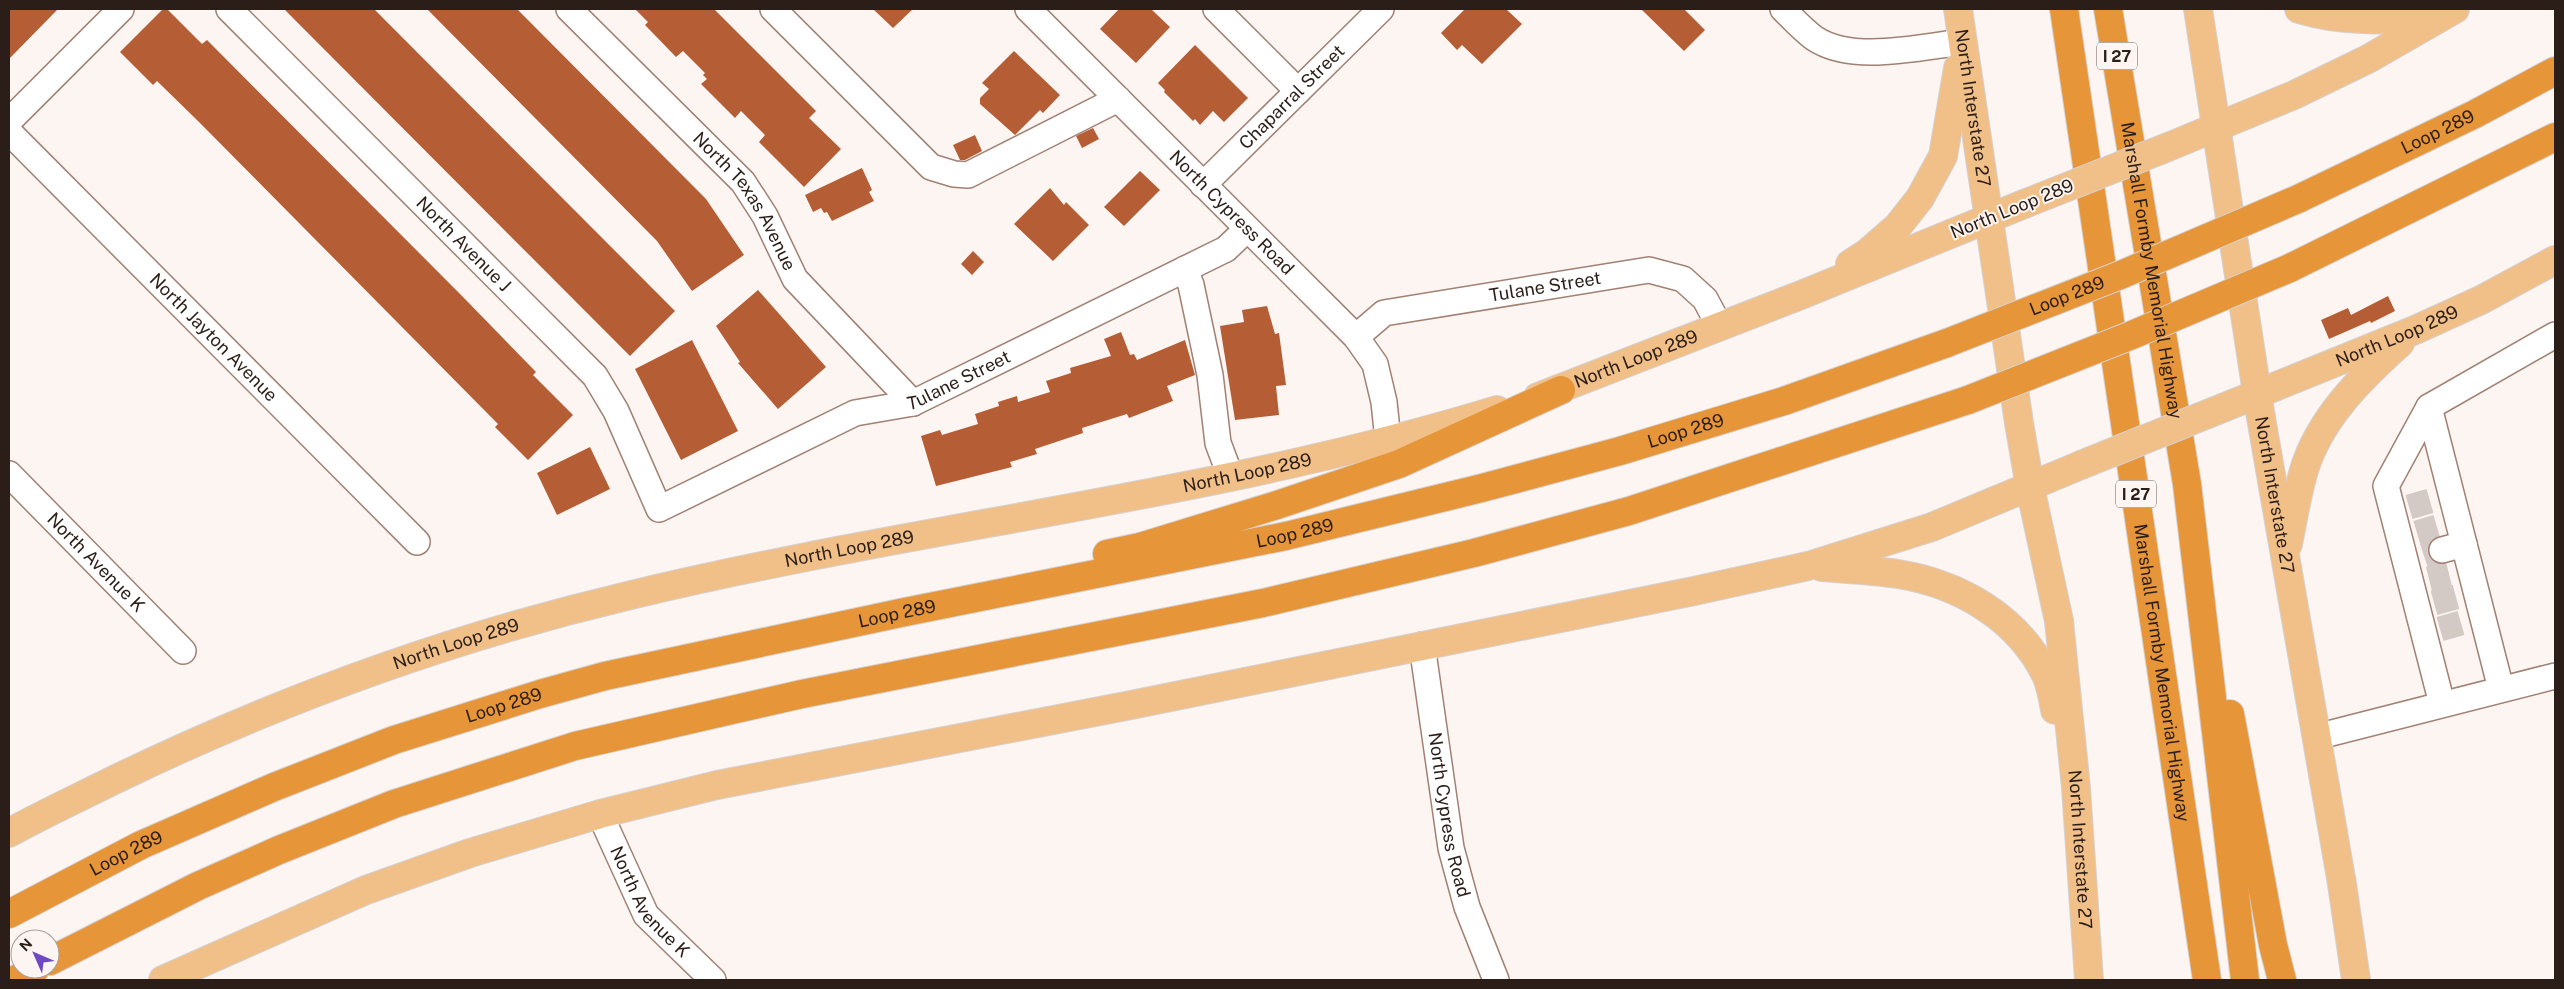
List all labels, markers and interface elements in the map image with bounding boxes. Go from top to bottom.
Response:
street label: North Interstate 27 [1951,27,1995,188]
street label: Chaparral Street [1235,40,1349,153]
road number: I 27 [2097,42,2137,70]
street label: Loop 289 [2397,105,2478,158]
street label: Marshall Formby Memorial Highway [2117,120,2187,421]
street label: North Texas Avenue [689,127,800,274]
street label: North Cypress Road [1165,146,1299,279]
street label: North Loop 289 [1947,174,2076,243]
street label: North Avenue J [412,192,515,296]
street label: Tulane Street [1487,267,1602,306]
street label: North Jayton Avenue [146,269,282,406]
street label: Loop 289 [2026,271,2107,320]
street label: North Loop 289 [2332,301,2462,371]
street label: North Loop 289 [1571,325,1701,392]
street label: Tulane Street [905,346,1014,414]
street label: Loop 289 [1645,409,1726,452]
street label: North Interstate 27 [2251,415,2299,575]
street label: North Loop 289 [1181,449,1313,496]
road number: I 27 [2116,480,2156,508]
street label: North Avenue K [43,508,150,616]
street label: Loop 289 [1254,514,1336,552]
street label: Marshall Formby Memorial Highway [2130,522,2195,823]
street label: North Loop 289 [783,526,916,571]
street label: Loop 289 [856,595,938,632]
street label: North Loop 289 [390,614,521,674]
street label: Loop 289 [463,683,544,727]
street label: North Cypress Road [1425,731,1475,899]
street label: North Interstate 27 [2064,769,2097,930]
street label: Loop 289 [86,826,166,880]
street label: North Avenue K [606,843,694,961]
north arrow [10,929,60,979]
text: N [16,935,35,954]

